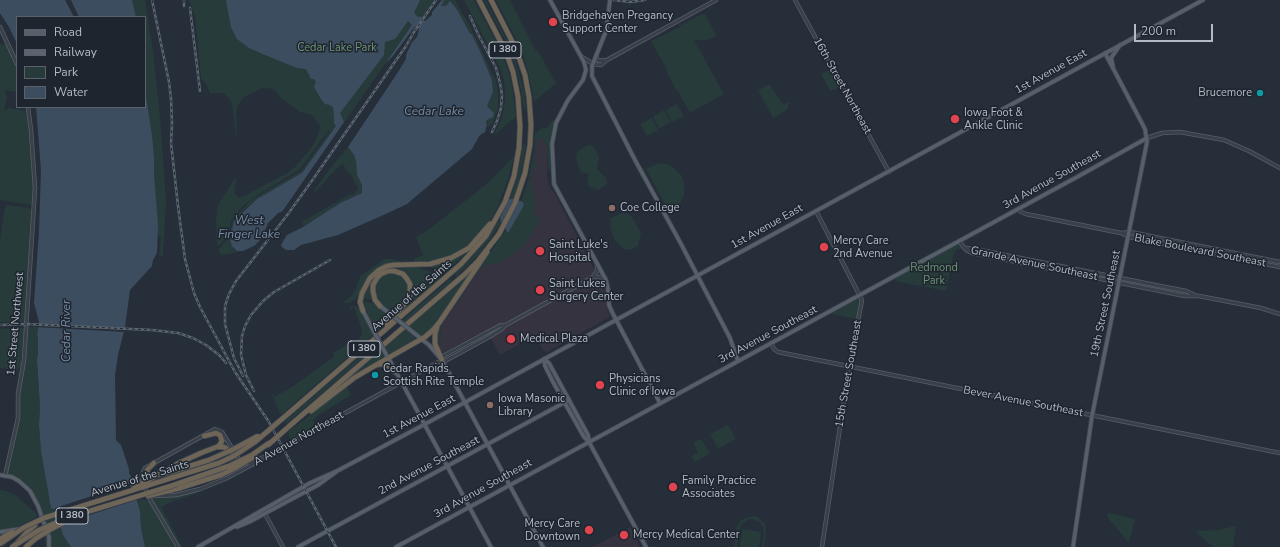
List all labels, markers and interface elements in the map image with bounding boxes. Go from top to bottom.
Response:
place label: Bridgehaven Pregancy Support Center [562,9,673,35]
legend [16,16,146,108]
marker: Bridgehaven Pregancy Support Center [547,16,559,28]
scale bar [1136,16,1215,42]
text: 200 m [1141,23,1176,39]
text: Road [54,24,82,40]
street label: 16th Street Northeast [810,35,874,137]
park label: Cedar Lake Park [297,41,377,55]
road number: I 380 [489,42,521,58]
text: Railway [54,44,97,60]
street label: 1st Avenue East [1013,47,1089,97]
text: Park [54,64,78,80]
text: Water [54,84,88,100]
place label: Brucemore [1198,86,1252,100]
marker: Brucemore [1255,88,1265,98]
water label: Cedar Lake [404,105,464,119]
place label: Iowa Foot & Ankle Clinic [964,106,1023,132]
marker: Iowa Foot & Ankle Clinic [949,113,961,125]
street label: 3rd Avenue Southeast [1001,148,1103,212]
place label: Coe College [620,201,680,215]
street label: 1st Avenue East [729,202,805,252]
marker: Coe College [607,203,617,213]
water label: West Finger Lake [218,214,280,242]
street label: Blake Boulevard Southeast [1133,232,1267,270]
place label: Mercy Care 2nd Avenue [833,234,893,260]
place label: Saint Luke's Hospital [549,238,608,264]
marker: Mercy Care 2nd Avenue [818,241,830,253]
street label: Grande Avenue Southeast [969,244,1099,284]
marker: Saint Luke's Hospital [534,245,546,257]
street label: 19th Street Southeast [1088,249,1124,359]
street label: Avenue of the Saints [369,258,455,334]
park label: Redmond Park [910,261,958,287]
street label: 1st Street Northwest [5,272,27,376]
place label: Saint Lukes Surgery Center [549,277,624,303]
marker: Saint Lukes Surgery Center [534,284,546,296]
water label: Cedar River [60,300,74,362]
street label: 3rd Avenue Southeast [716,303,820,367]
street label: 15th Street Southeast [833,319,865,429]
place label: Medical Plaza [520,332,588,346]
marker: Medical Plaza [505,333,517,345]
road number: I 380 [348,341,380,357]
place label: Cedar Rapids Scottish Rite Temple [383,362,484,388]
marker: Cedar Rapids Scottish Rite Temple [370,370,380,380]
place label: Physicians Clinic of Iowa [609,372,675,398]
marker: Physicians Clinic of Iowa [594,379,606,391]
street label: Bever Avenue Southeast [962,384,1084,420]
street label: 1st Avenue East [381,392,457,442]
place label: Iowa Masonic Library [498,392,565,418]
marker: Iowa Masonic Library [485,400,495,410]
street label: A Avenue Northeast [252,409,346,469]
street label: 2nd Avenue Southeast [376,434,482,498]
street label: 3rd Avenue Southeast [432,457,534,521]
street label: Avenue of the Saints [89,458,191,500]
place label: Family Practice Associates [682,474,756,500]
marker: Family Practice Associates [667,481,679,493]
road number: I 380 [56,508,88,524]
place label: Mercy Care Downtown [524,517,580,543]
marker: Mercy Care Downtown [583,524,595,536]
place label: Mercy Medical Center [633,528,740,542]
marker: Mercy Medical Center [618,529,630,541]

